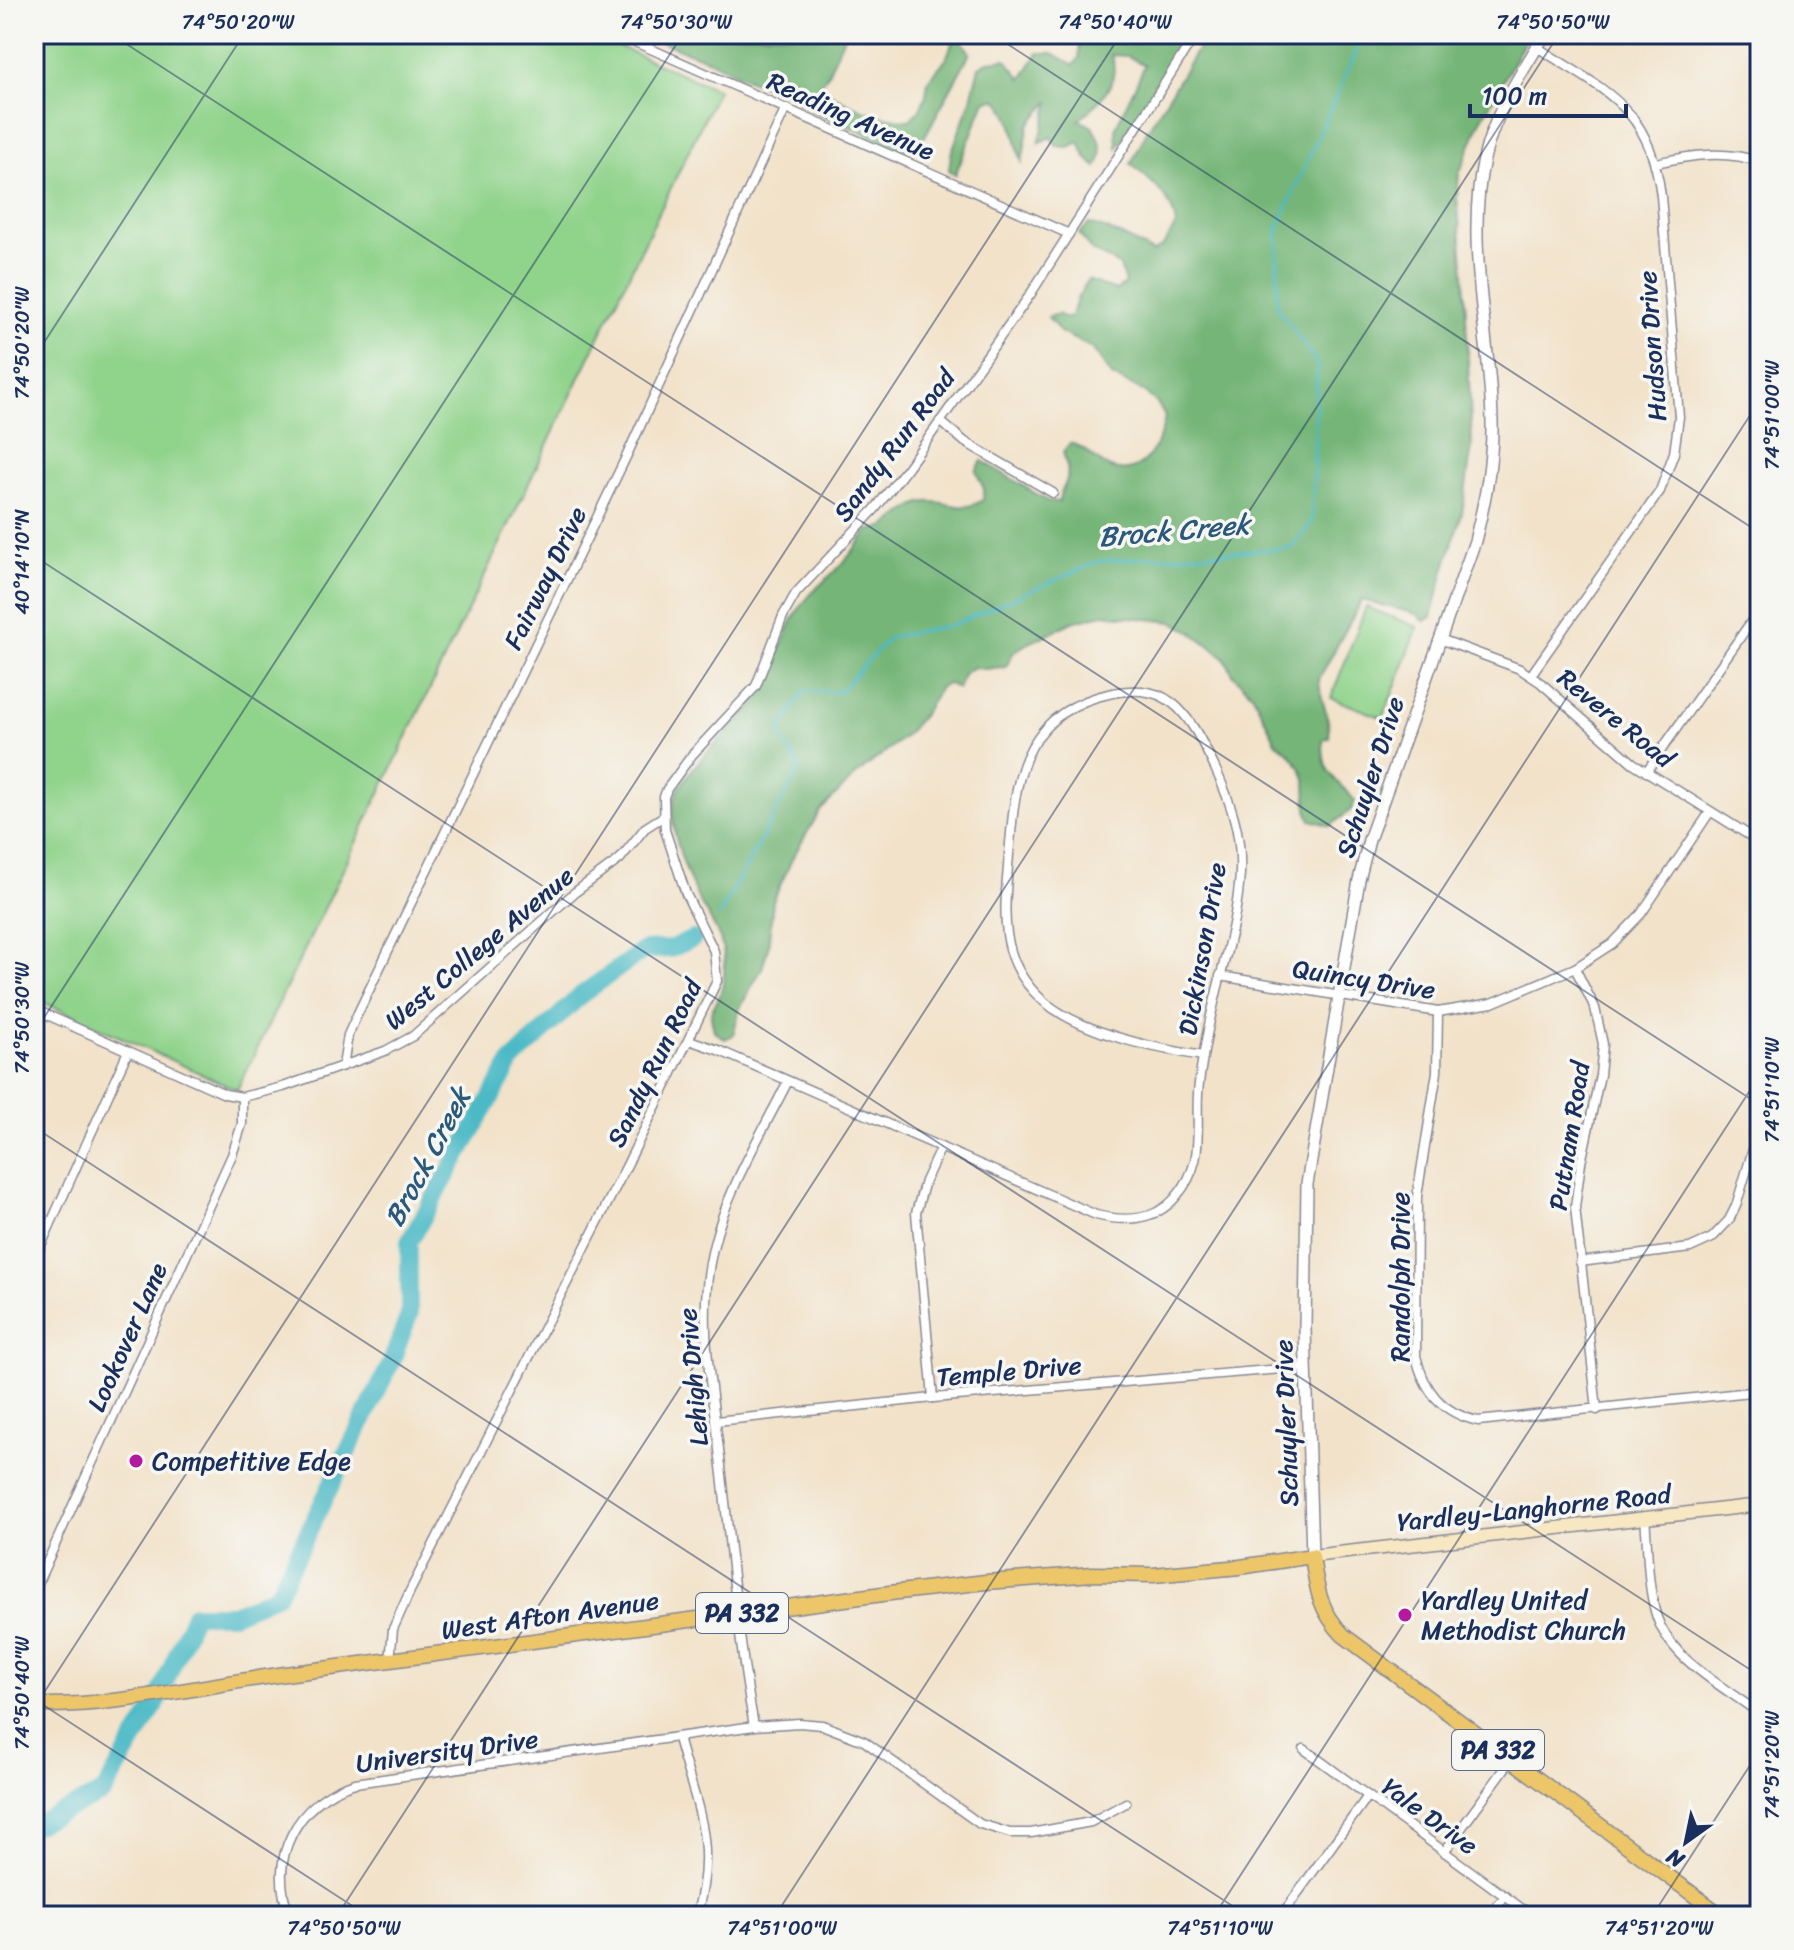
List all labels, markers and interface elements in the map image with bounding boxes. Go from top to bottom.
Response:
text: 74°50'20"W [182,5,295,40]
text: 74°50'30"W [620,5,733,40]
text: 74°50'40"W [1058,5,1172,40]
text: 74°50'50"W [1496,5,1610,40]
street label: Reading Avenue [759,58,943,174]
scale bar [1470,68,1626,118]
text: 100 m [1482,75,1547,117]
street label: Hudson Drive [1624,269,1680,423]
text: 74°50'20"W [5,286,40,399]
street label: Sandy Run Road [821,356,969,532]
text: 74°51'00"W [1755,360,1790,470]
street label: Fairway Drive [490,498,600,658]
water label: Brock Creek [1097,499,1255,561]
text: 40°14'10"N [5,509,40,615]
street label: Revere Road [1547,656,1687,781]
street label: Schuyler Drive [1322,690,1418,864]
street label: West College Avenue [373,854,585,1042]
street label: Dickinson Drive [1164,859,1240,1039]
street label: Quincy Drive [1289,945,1439,1013]
text: 74°50'30"W [5,961,40,1074]
street label: Sandy Run Road [593,969,716,1155]
text: 74°51'10"W [1755,1037,1790,1143]
street label: Putnam Road [1535,1056,1604,1214]
water label: Brock Creek [370,1076,486,1235]
street label: Randolph Drive [1377,1192,1423,1362]
street label: Lookover Lane [74,1254,181,1419]
street label: Lehigh Drive [664,1306,722,1448]
street label: Schuyler Drive [1260,1339,1312,1507]
street label: Temple Drive [934,1342,1084,1400]
place label: Competitive Edge [152,1438,351,1484]
marker: Competitive Edge [127,1452,145,1470]
street label: Yardley-Langhorne Road [1395,1471,1675,1545]
street label: West Afton Avenue [438,1577,662,1653]
place label: Yardley United Methodist Church [1421,1577,1626,1653]
road number: PA 332 [696,1593,788,1633]
marker: Yardley United Methodist Church [1396,1606,1414,1624]
text: 74°50'40"W [5,1636,40,1750]
text: 74°51'20"W [1755,1710,1790,1819]
street label: University Drive [353,1715,541,1787]
road number: PA 332 [1452,1730,1544,1770]
street label: Yale Drive [1372,1765,1488,1867]
north arrow [1646,1802,1726,1882]
text: N [1658,1837,1693,1879]
text: 74°50'50"W [287,1911,401,1946]
text: 74°51'00"W [727,1911,837,1946]
text: 74°51'10"W [1167,1911,1273,1946]
text: 74°51'20"W [1605,1911,1714,1946]

